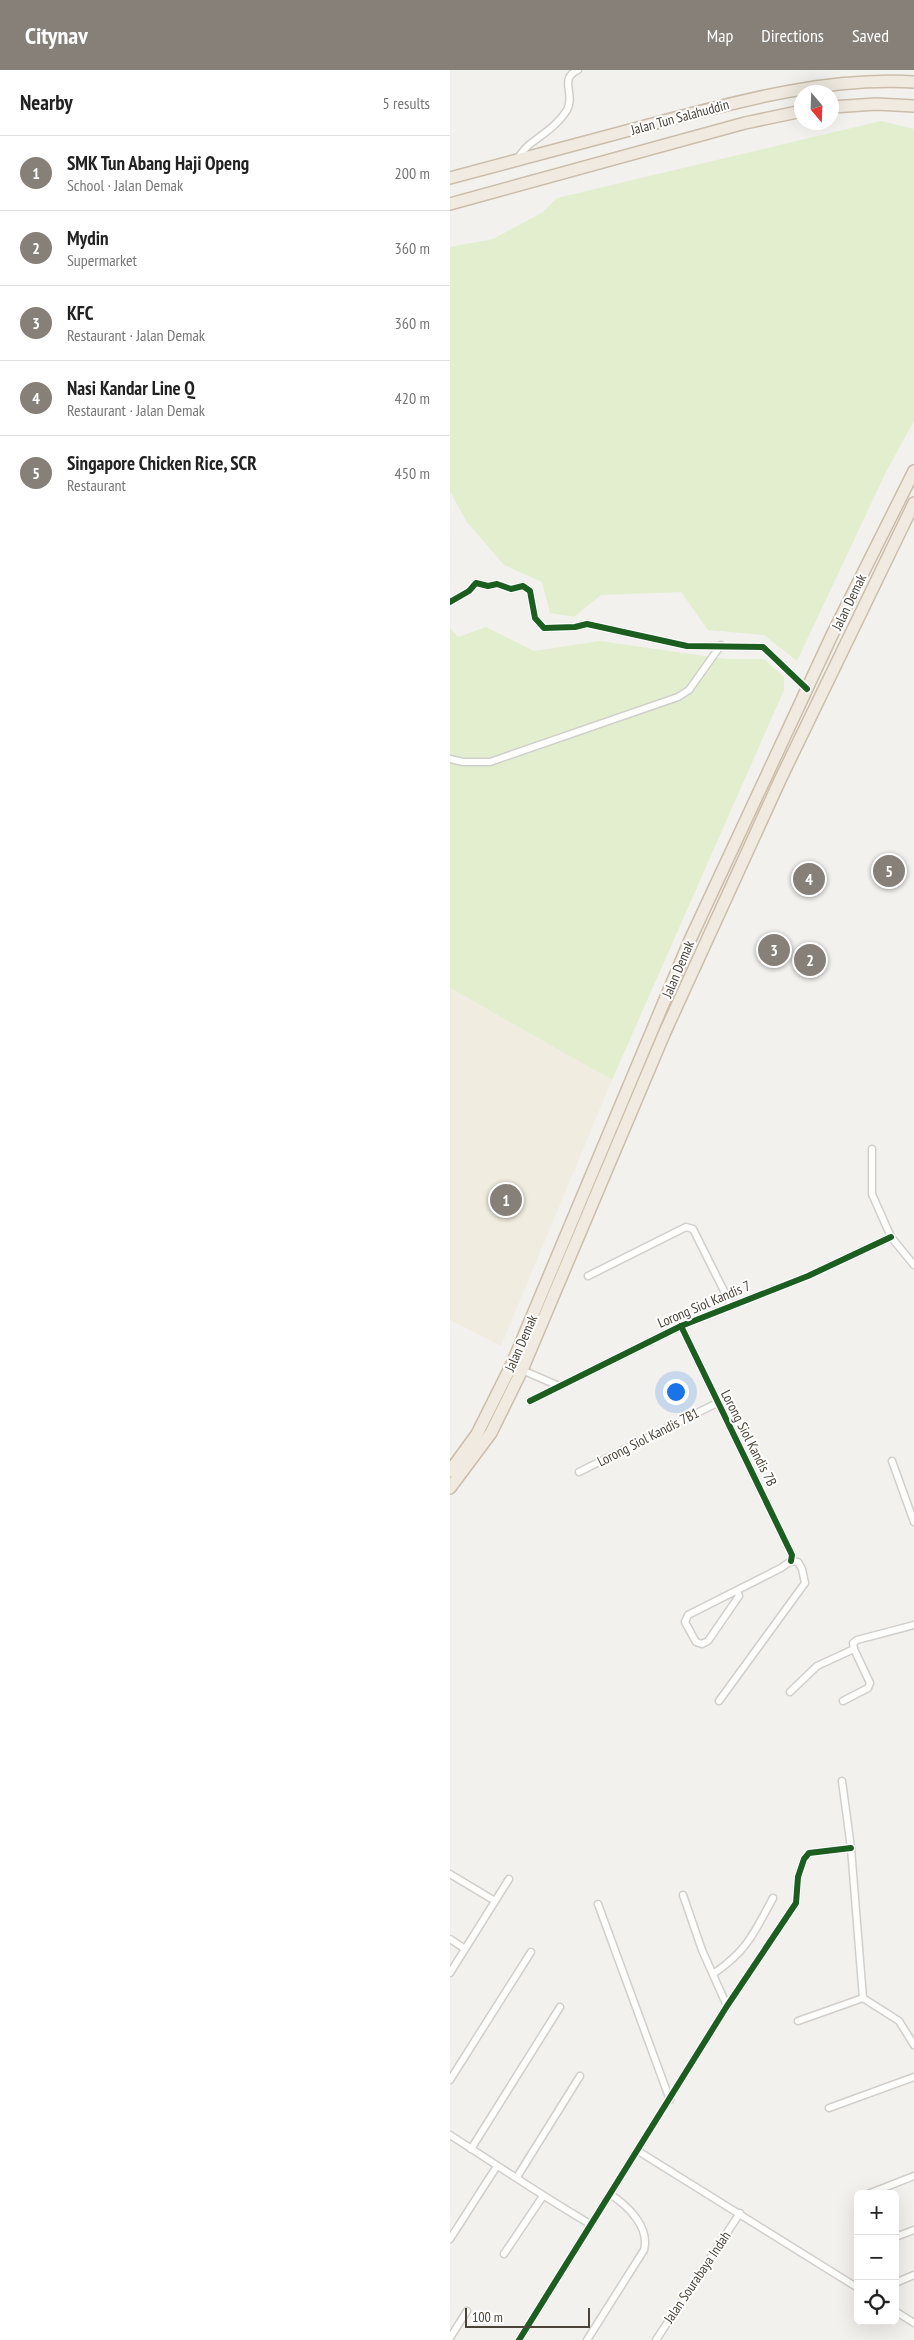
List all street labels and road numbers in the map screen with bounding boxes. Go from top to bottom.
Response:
street label: Jalan Tun Salahuddin [628,95,731,139]
street label: Jalan Demak [827,570,871,634]
street label: Jalan Demak [658,937,698,1001]
street label: Lorong Siol Kandis 7 [655,1276,753,1332]
street label: Jalan Demak [500,1311,542,1375]
street label: Lorong Siol Kandis 7B [717,1387,781,1489]
street label: Lorong Siol Kandis 7B1 [594,1404,702,1470]
street label: Jalan Sourabaya Indah [659,2228,734,2327]

